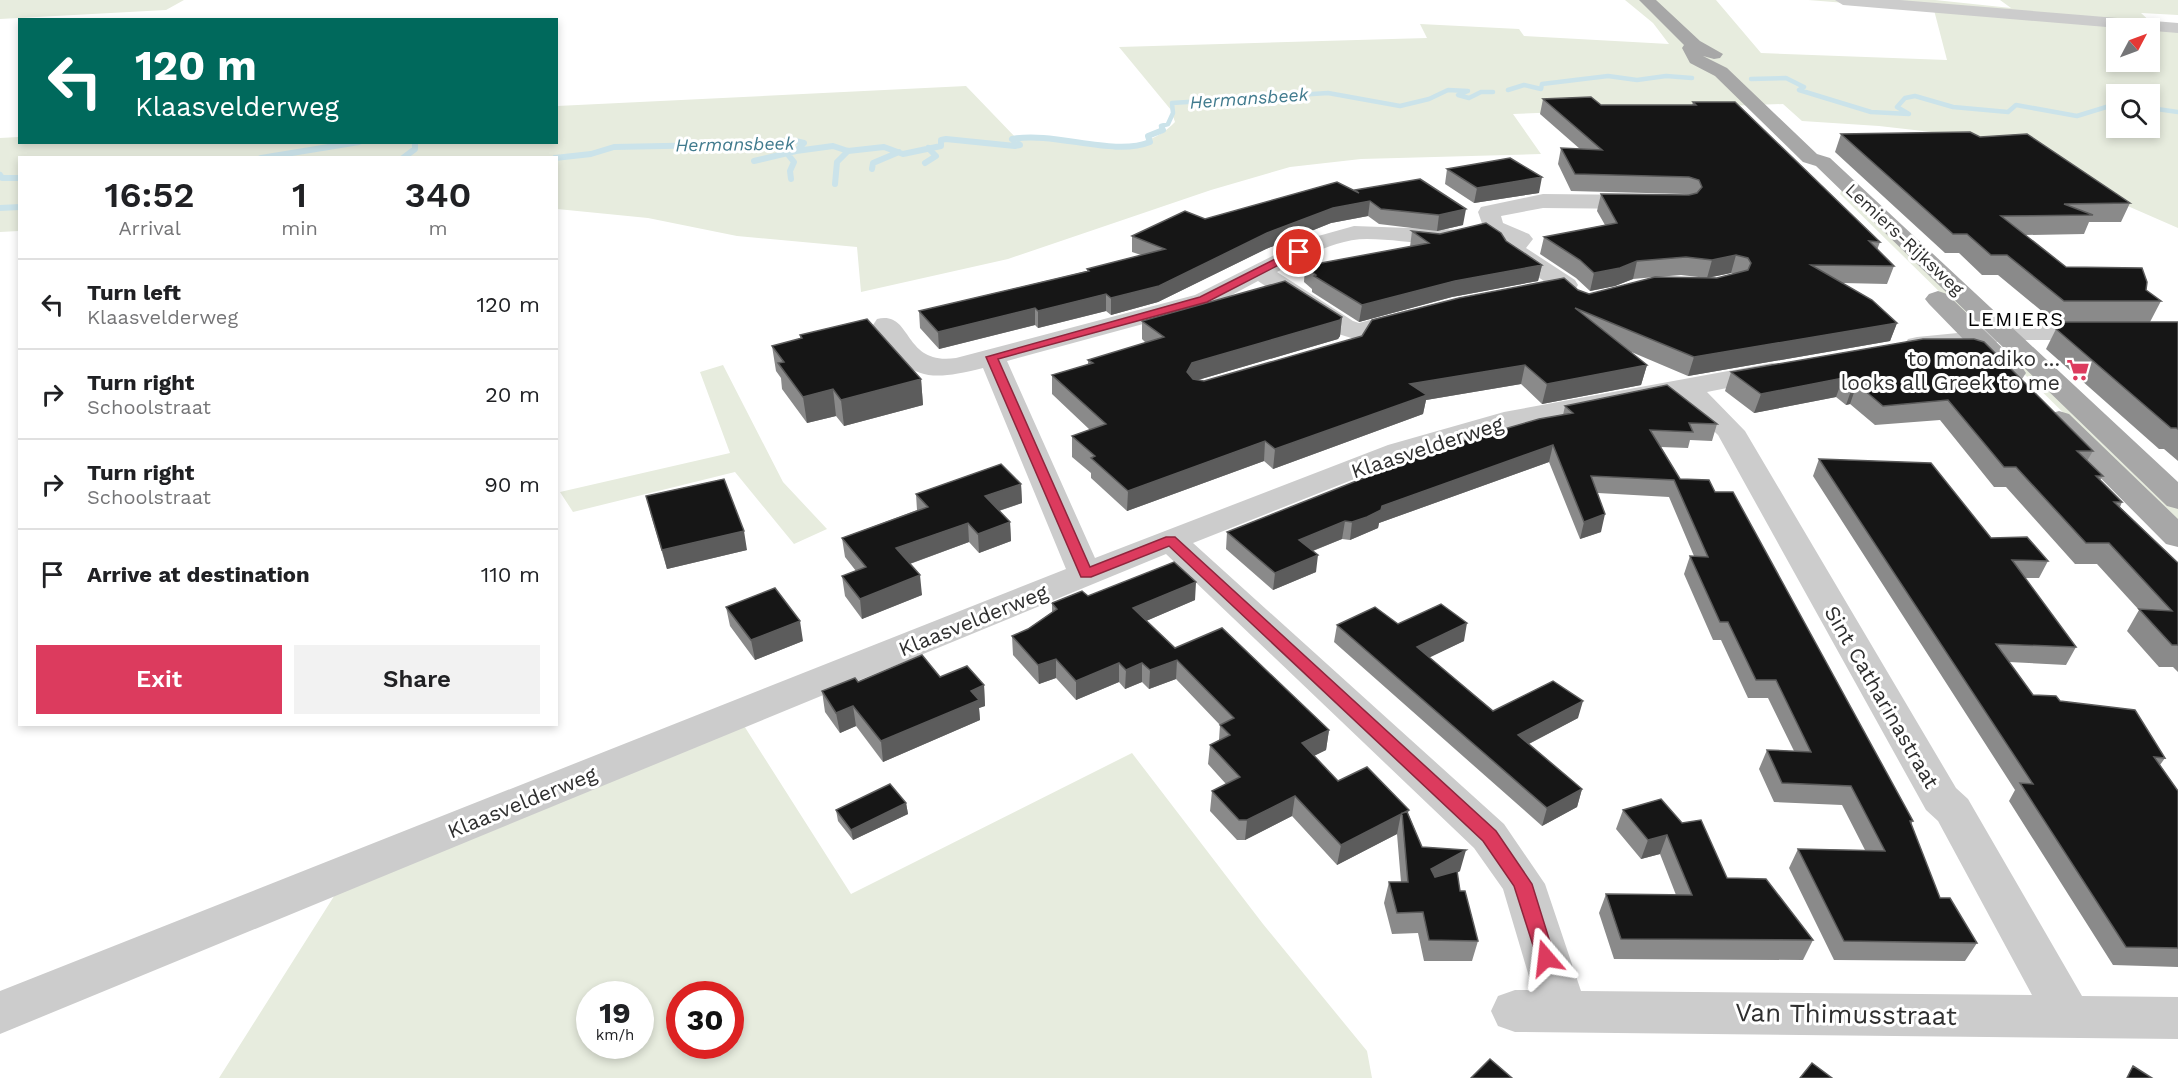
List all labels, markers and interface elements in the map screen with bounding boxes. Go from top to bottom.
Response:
north arrow [2106,18,2160,72]
map controls [2106,18,2160,138]
text: 120 m [135,41,257,90]
icon: left [36,42,114,120]
water label: Hermansbeek [1189,83,1310,113]
button: search [2106,84,2160,138]
text: Klaasvelderweg [135,91,339,123]
water label: Hermansbeek [675,132,796,156]
text: 16:52 [105,174,195,216]
text: 1 [292,174,307,216]
text: 340 [405,174,471,216]
street label: Lemiers-Rijksweg [1842,179,1969,299]
text: Arrival [118,216,181,240]
text: min [281,216,318,240]
text: m [428,216,448,240]
pin [1273,226,1324,277]
icon: arrive [1282,235,1315,268]
text: Turn left [87,280,181,305]
icon: left [36,288,69,321]
text: 120 m [476,292,540,317]
text: Klaasvelderweg [87,305,238,329]
district label: LEMIERS [1967,307,2065,331]
place label: to monadiko ... looks all Greek to me [1841,346,2060,395]
supermarket icon: to monadiko ... looks all Greek to me [2065,357,2091,383]
text: Turn right [87,370,194,395]
icon: right [36,378,69,411]
text: 20 m [485,382,540,407]
text: Schoolstraat [87,395,211,419]
street label: Klaasvelderweg [1348,410,1507,483]
text: Turn right [87,460,194,485]
icon: right [36,468,69,501]
text: 90 m [484,472,540,497]
text: Schoolstraat [87,485,211,509]
icon: arrive [36,558,69,591]
text: Arrive at destination [87,562,310,587]
text: 110 m [481,562,540,587]
street label: Klaasvelderweg [895,578,1052,661]
street label: Sint Catharinastraat [1820,601,1945,793]
button: Exit [36,645,282,714]
button: Share [294,645,540,714]
street label: Klaasvelderweg [444,760,601,843]
position arrow [1514,926,1578,990]
speed limit sign: 30 [666,981,744,1059]
text: 19 [599,995,631,1030]
street label: Van Thimusstraat [1735,997,1957,1031]
text: km/h [596,1026,634,1044]

